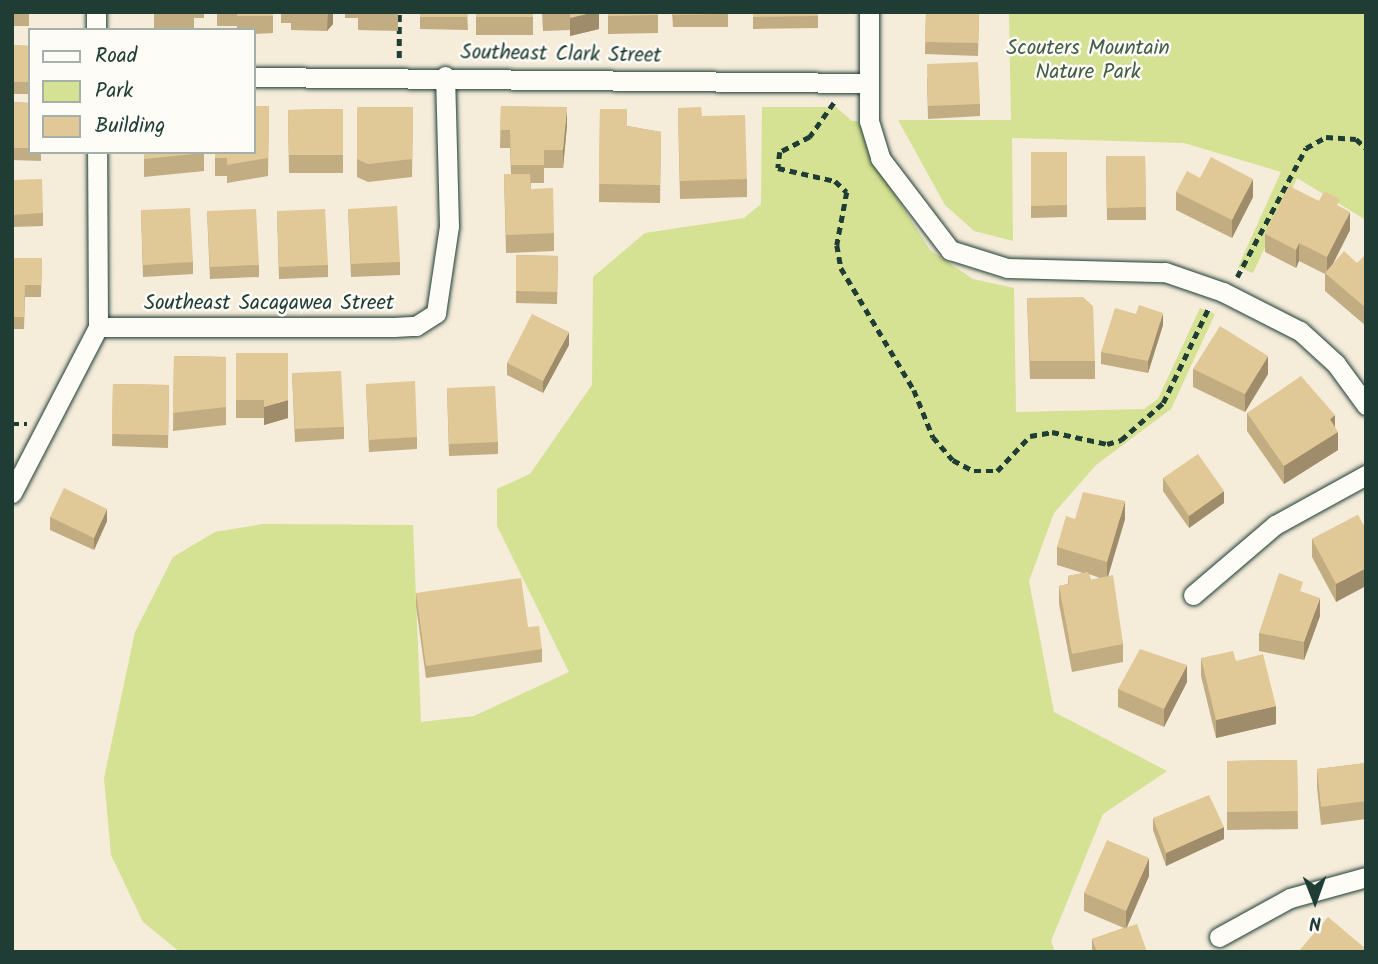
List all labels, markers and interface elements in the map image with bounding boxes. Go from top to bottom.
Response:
legend [28,28,256,154]
park label: Scouters Mountain Nature Park [1006,36,1170,86]
text: Road [95,40,137,73]
street label: Southeast Clark Street [460,41,662,69]
text: Park [95,75,133,108]
text: Building [95,110,165,143]
street label: Southeast Sacagawea Street [144,291,394,317]
north arrow [1280,866,1350,936]
text: N [1309,907,1322,937]

